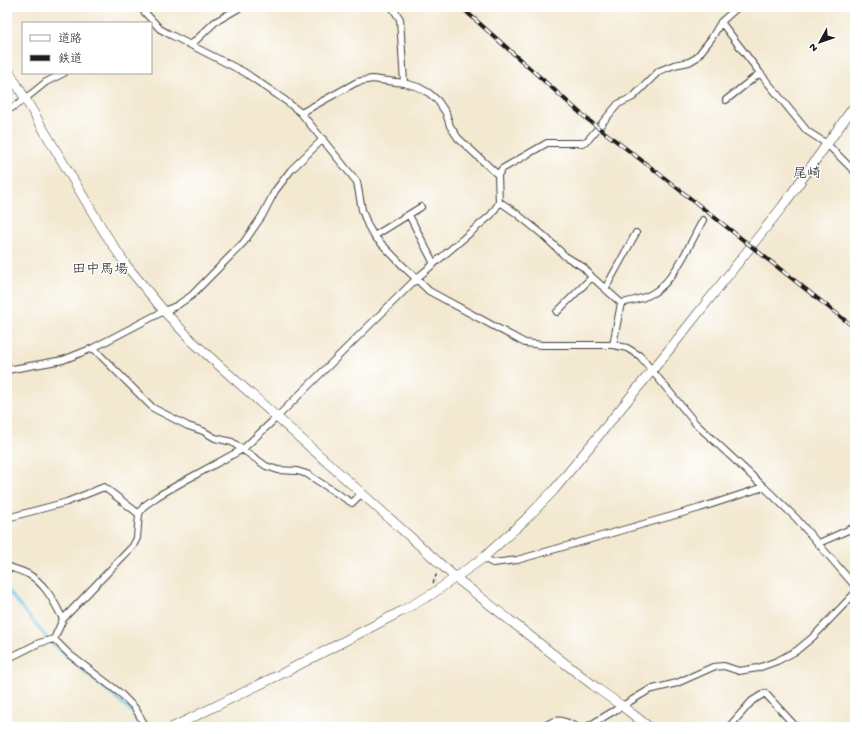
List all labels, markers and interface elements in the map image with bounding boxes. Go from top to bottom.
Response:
legend [22,22,152,74]
north arrow [800,22,840,62]
text: 道路 [58,32,82,47]
text: N [807,41,821,54]
text: 鉄道 [58,52,82,67]
district label: 尾崎 [793,166,821,183]
district label: 田中馬場 [72,262,128,279]

